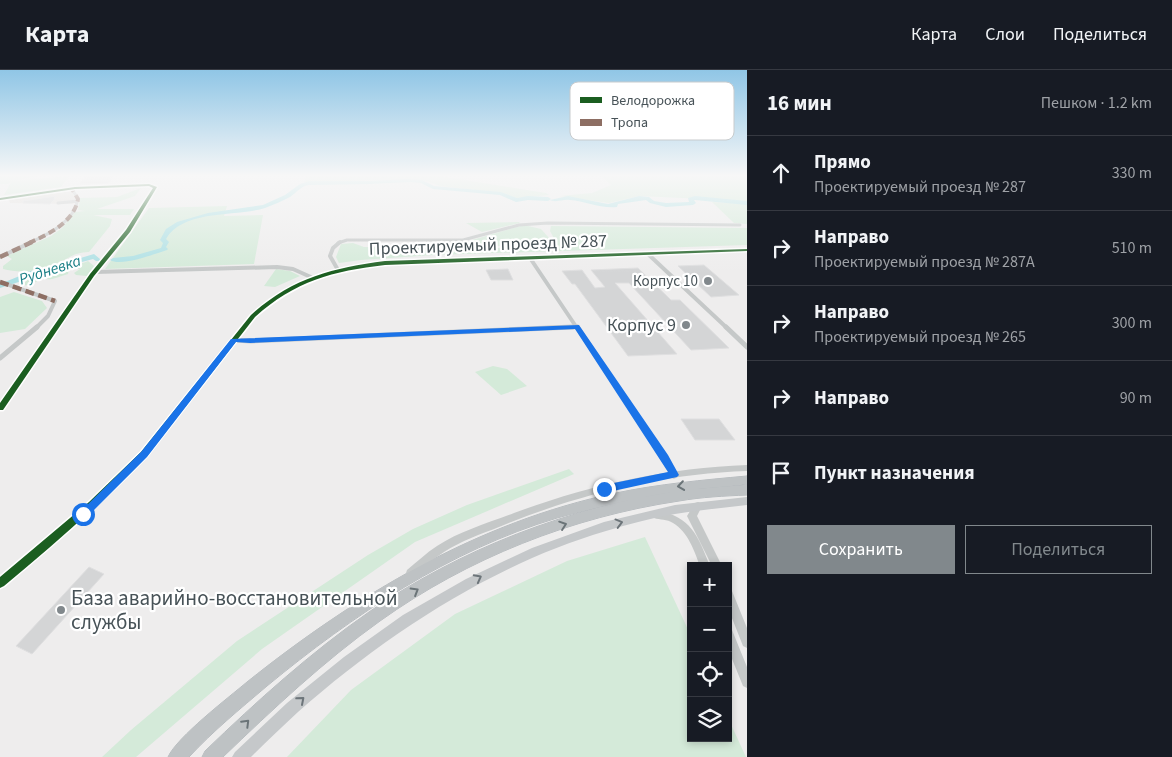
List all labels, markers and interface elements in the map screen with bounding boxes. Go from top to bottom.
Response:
text: Карта [25,17,89,52]
text: Карта [911,22,957,47]
text: Слои [985,22,1025,47]
text: Поделиться [1053,22,1147,47]
legend [570,82,734,140]
text: 16 мин [767,88,832,118]
text: Велодорожка [611,91,695,111]
text: Пешком · 1.2 km [1041,92,1152,114]
text: Тропа [611,113,648,133]
text: Прямо [814,149,871,176]
icon: ahead [767,159,795,187]
text: 330 m [1112,162,1152,184]
text: Проектируемый проезд № 287 [814,176,1026,198]
text: Направо [814,224,889,251]
street label: Проектируемый проезд № 287 [368,228,608,262]
icon: right [767,234,795,262]
text: 510 m [1112,237,1152,259]
water label: Рудневка [16,250,84,290]
text: Проектируемый проезд № 287А [814,251,1035,273]
place label: Корпус 10 [633,271,698,292]
marker: Корпус 10 [702,275,714,287]
text: Направо [814,299,889,326]
icon: right [767,309,795,337]
text: 300 m [1112,312,1152,334]
place label: Корпус 9 [607,313,676,338]
marker: Корпус 9 [680,319,692,331]
text: Проектируемый проезд № 265 [814,326,1026,348]
icon: right [767,384,795,412]
text: Направо [814,385,889,412]
text: 90 m [1120,387,1152,409]
icon: arrive [767,459,795,487]
text: Пункт назначения [814,460,975,487]
route end [593,478,616,501]
one-way arrow [677,480,685,491]
route start [72,503,95,526]
one-way arrow [615,518,624,529]
one-way arrow [559,521,567,531]
button: Сохранить [767,525,955,574]
button: Поделиться [965,525,1152,574]
map controls [687,562,732,742]
button: + [687,562,732,607]
one-way arrow [473,575,482,585]
place label: База аварийно-восстановительной службы [71,583,398,637]
one-way arrow [410,588,419,598]
marker: База аварийно-восстановительной службы [55,604,67,616]
button: − [687,607,732,652]
button: locate [687,652,732,697]
one-way arrow [295,697,304,705]
button: layers [687,697,732,742]
one-way arrow [240,720,249,729]

